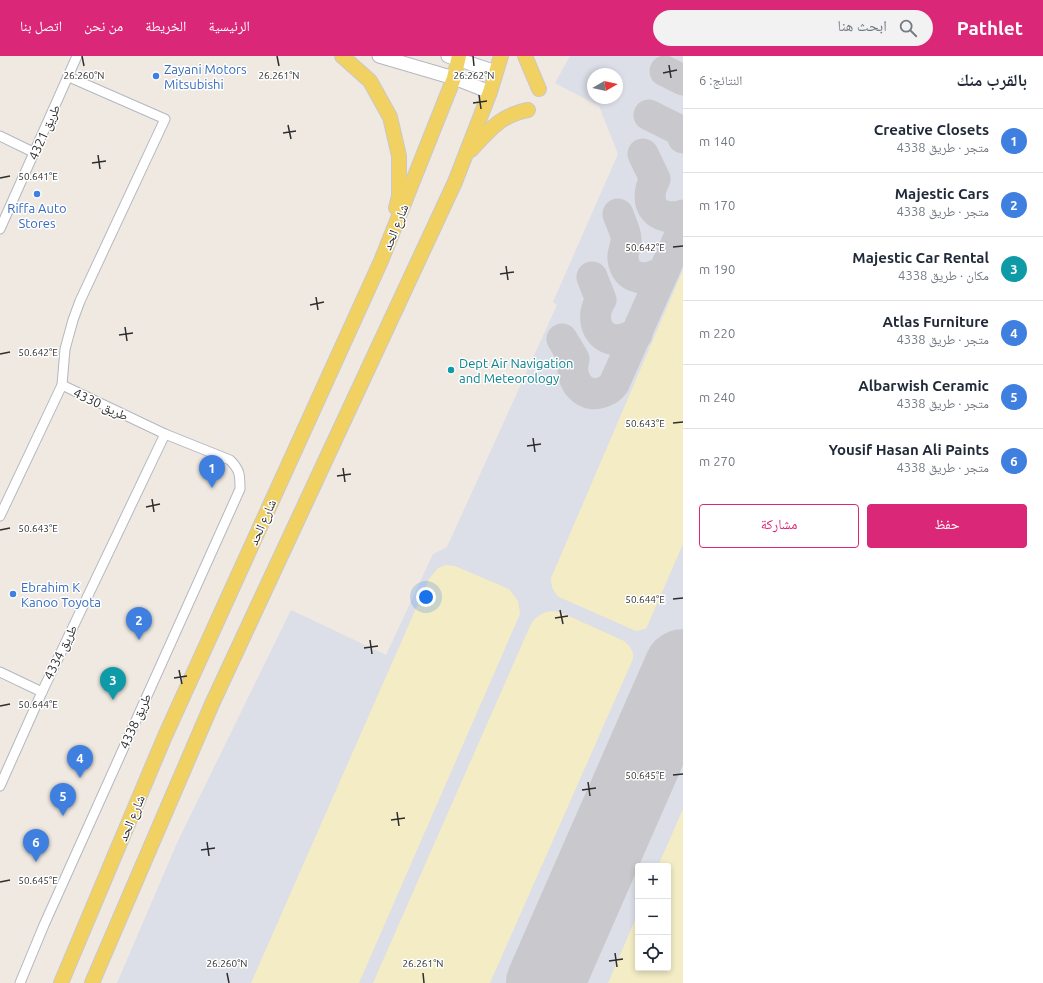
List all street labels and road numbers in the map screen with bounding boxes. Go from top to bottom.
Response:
street label: طريق 4321 [26,102,64,163]
street label: شارع الحد [379,202,413,253]
street label: طريق 4330 [70,385,131,425]
street label: شارع الحد [246,497,281,548]
street label: طريق 4334 [41,622,81,682]
street label: طريق 4338 [117,691,155,752]
street label: شارع الحد [115,793,150,844]

